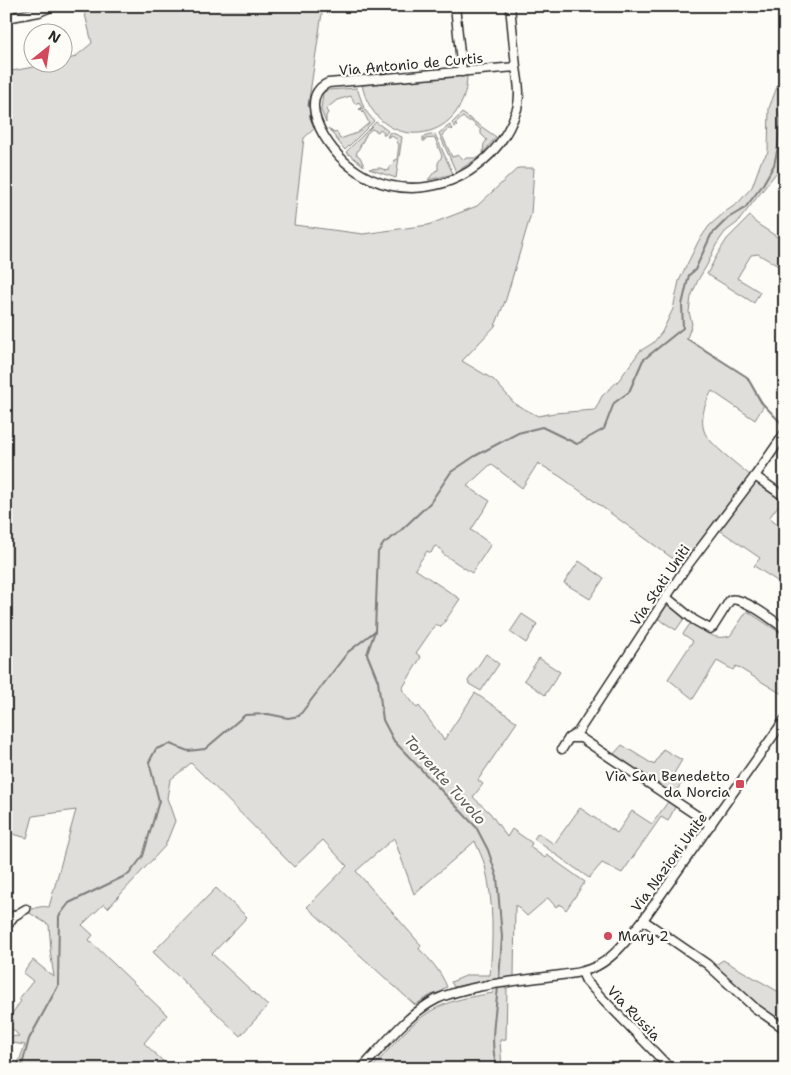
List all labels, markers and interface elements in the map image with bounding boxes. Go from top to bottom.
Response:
north arrow [22,22,72,72]
text: N [45,26,64,47]
street label: Via Antonio de Curtis [338,49,484,79]
street label: Via Stati Uniti [626,541,694,629]
water label: Torrente Tuvolo [399,731,491,829]
place label: Via San Benedetto da Norcia [605,767,730,801]
marker: Via San Benedetto da Norcia [734,778,746,790]
street label: Via Nazioni Unite [627,809,711,915]
place label: Mary 2 [618,927,669,945]
marker: Mary 2 [602,930,614,942]
street label: Via Russia [603,982,665,1045]

